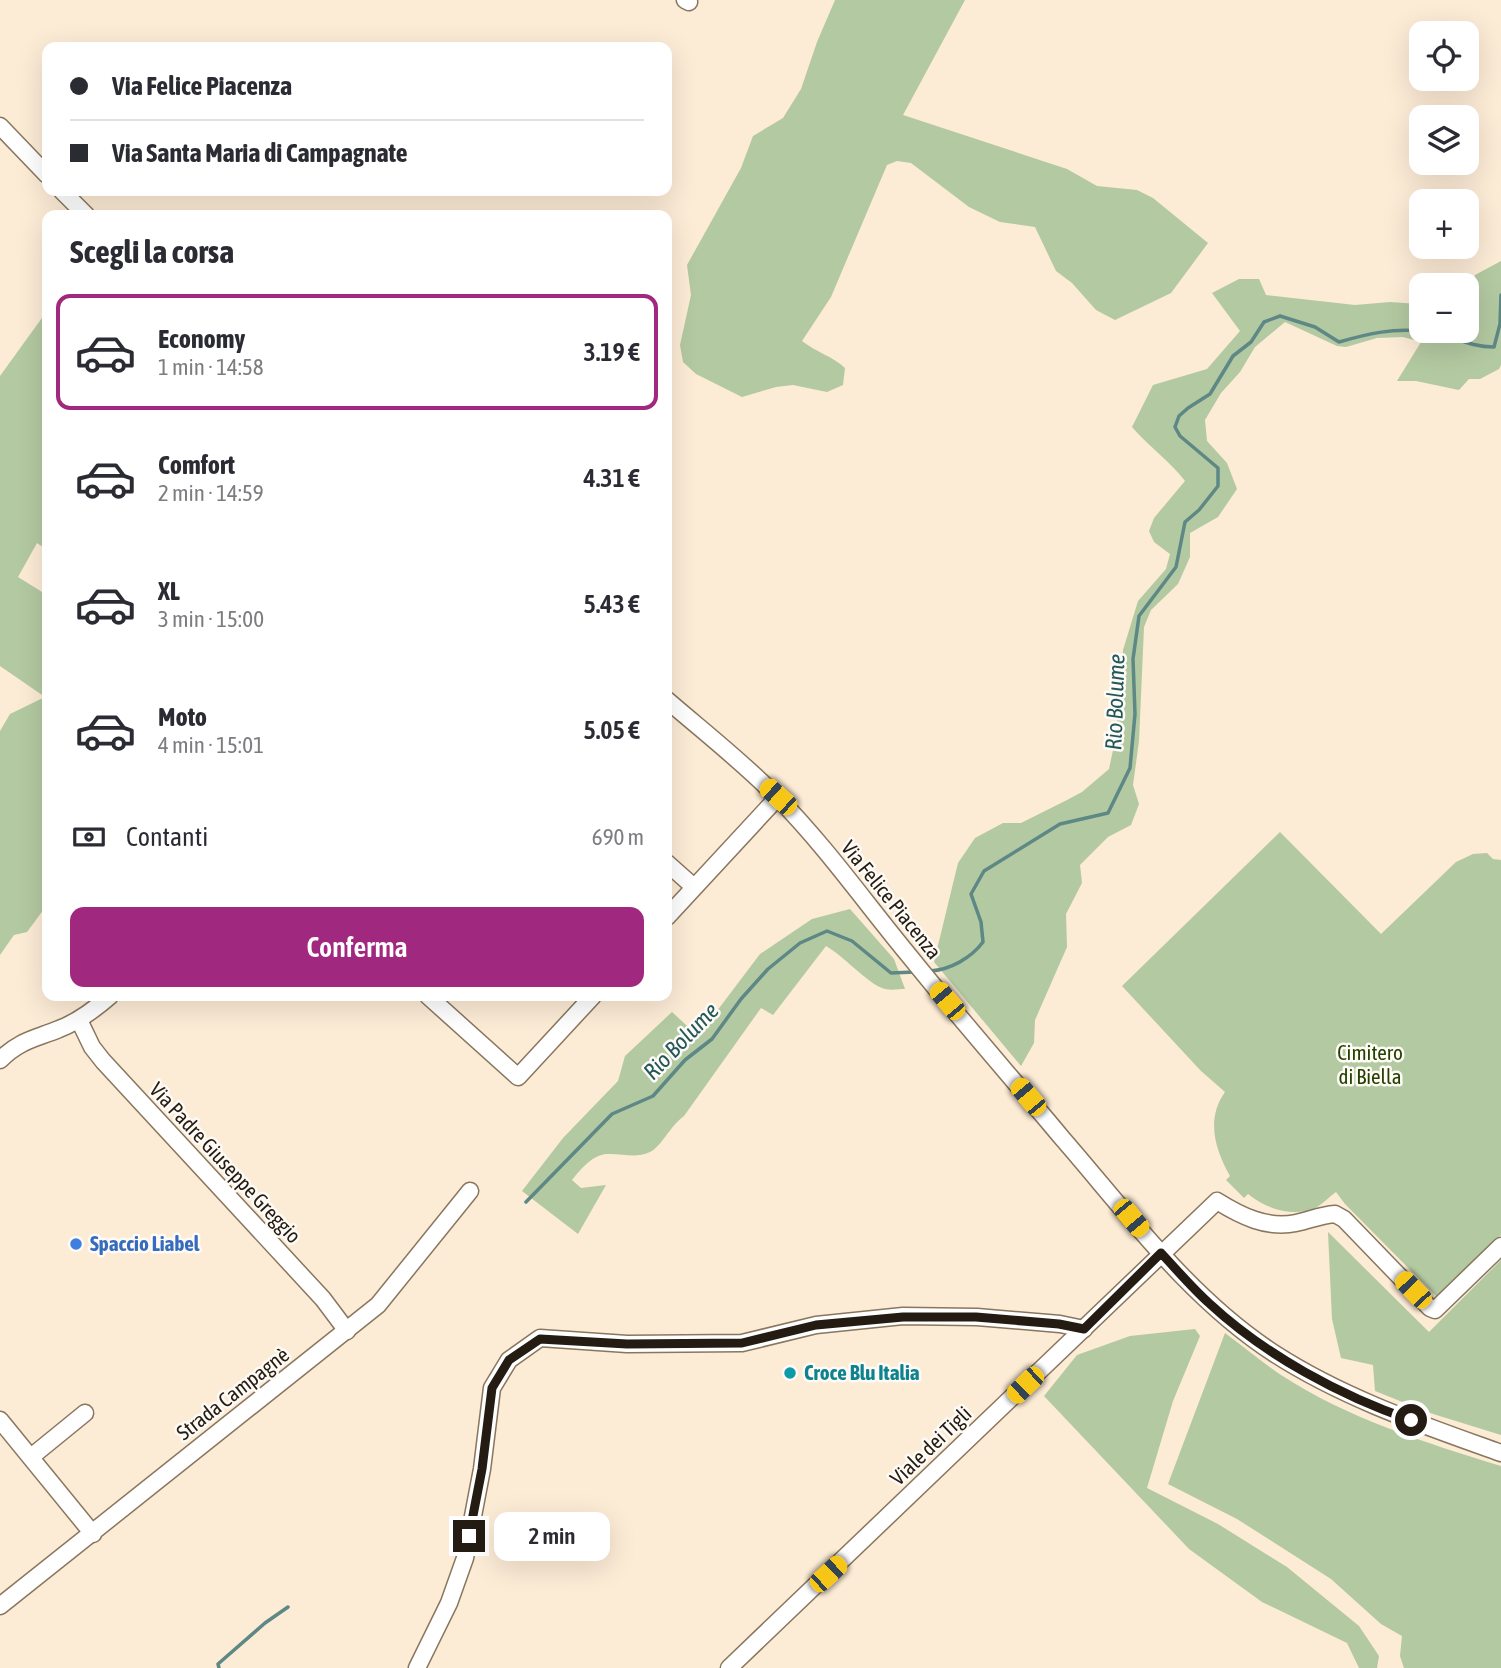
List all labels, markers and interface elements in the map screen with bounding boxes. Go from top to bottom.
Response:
map controls [1409,21,1479,343]
button: locate [1409,21,1479,91]
text: Via Felice Piacenza [112,71,292,101]
button: layers [1409,105,1479,175]
text: Via Santa Maria di Campagnate [112,138,408,168]
button: + [1409,189,1479,259]
text: Scegli la corsa [70,233,234,270]
button: − [1409,273,1479,343]
icon: car [74,321,137,384]
text: Economy [158,324,245,354]
text: 3.19 € [583,337,640,367]
text: 1 min · 14:58 [158,354,264,380]
icon: car [74,447,137,510]
text: Comfort [158,450,235,480]
text: 4.31 € [583,463,640,493]
text: 2 min · 14:59 [158,480,264,506]
icon: car [74,573,137,636]
text: XL [158,576,180,606]
text: 5.43 € [583,589,640,619]
text: 3 min · 15:00 [158,606,264,632]
water label: Rio Bolume [1100,653,1130,751]
icon: car [74,699,137,762]
text: Moto [158,702,207,732]
text: 5.05 € [583,715,640,745]
text: 4 min · 15:01 [158,732,264,758]
car [756,775,801,819]
icon: cash [70,818,108,856]
text: Contanti [126,822,208,852]
text: 690 m [592,824,644,850]
street label: Via Felice Piacenza [837,835,947,963]
button: Conferma [70,907,644,987]
car [926,978,969,1024]
water label: Rio Bolume [638,997,724,1085]
park label: Cimitero di Biella [1337,1040,1403,1088]
car [1007,1074,1050,1120]
street label: Via Padre Giuseppe Greggio [145,1077,306,1247]
car [1110,1195,1153,1241]
place label: Spaccio Liabel [90,1231,200,1255]
marker: Spaccio Liabel [68,1236,84,1252]
car [1391,1268,1436,1312]
street label: Strada Campagnè [171,1342,293,1444]
place label: Croce Blu Italia [804,1360,920,1384]
car [1003,1363,1048,1407]
marker: Croce Blu Italia [782,1365,798,1381]
street label: Viale dei Tigli [885,1401,976,1490]
route start [1395,1404,1427,1436]
callout: 2 min [494,1512,609,1560]
route end [453,1520,485,1552]
text: 2 min [529,1523,575,1549]
car [806,1552,851,1596]

